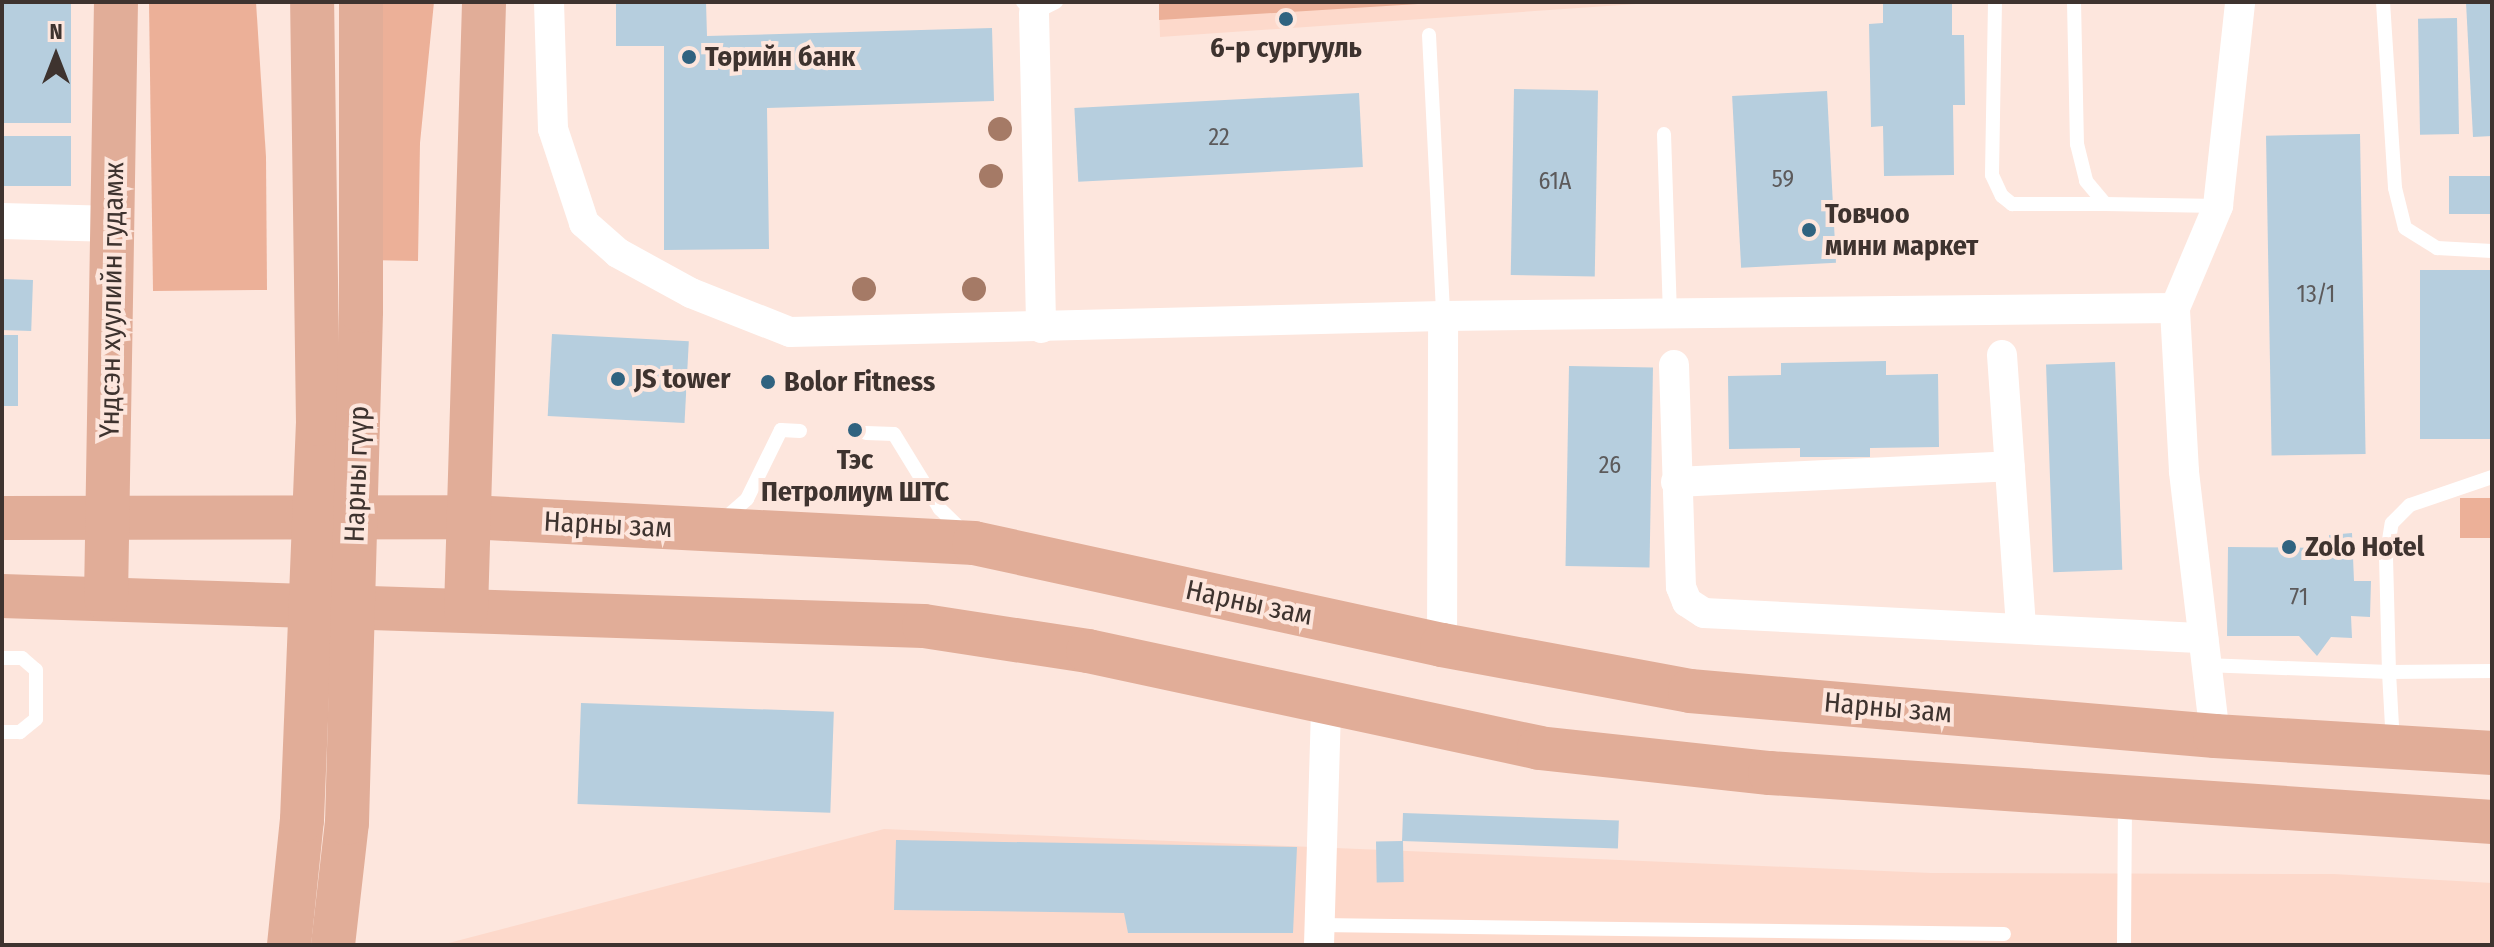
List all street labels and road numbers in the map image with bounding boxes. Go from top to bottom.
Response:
street label: Үндсэн хуулийн гудамж [93,162,131,438]
street label: Нарны гүүр [338,405,376,543]
street label: Нарны зам [543,505,673,545]
street label: Нарны зам [1183,573,1315,633]
street label: Нарны зам [1822,686,1954,730]

